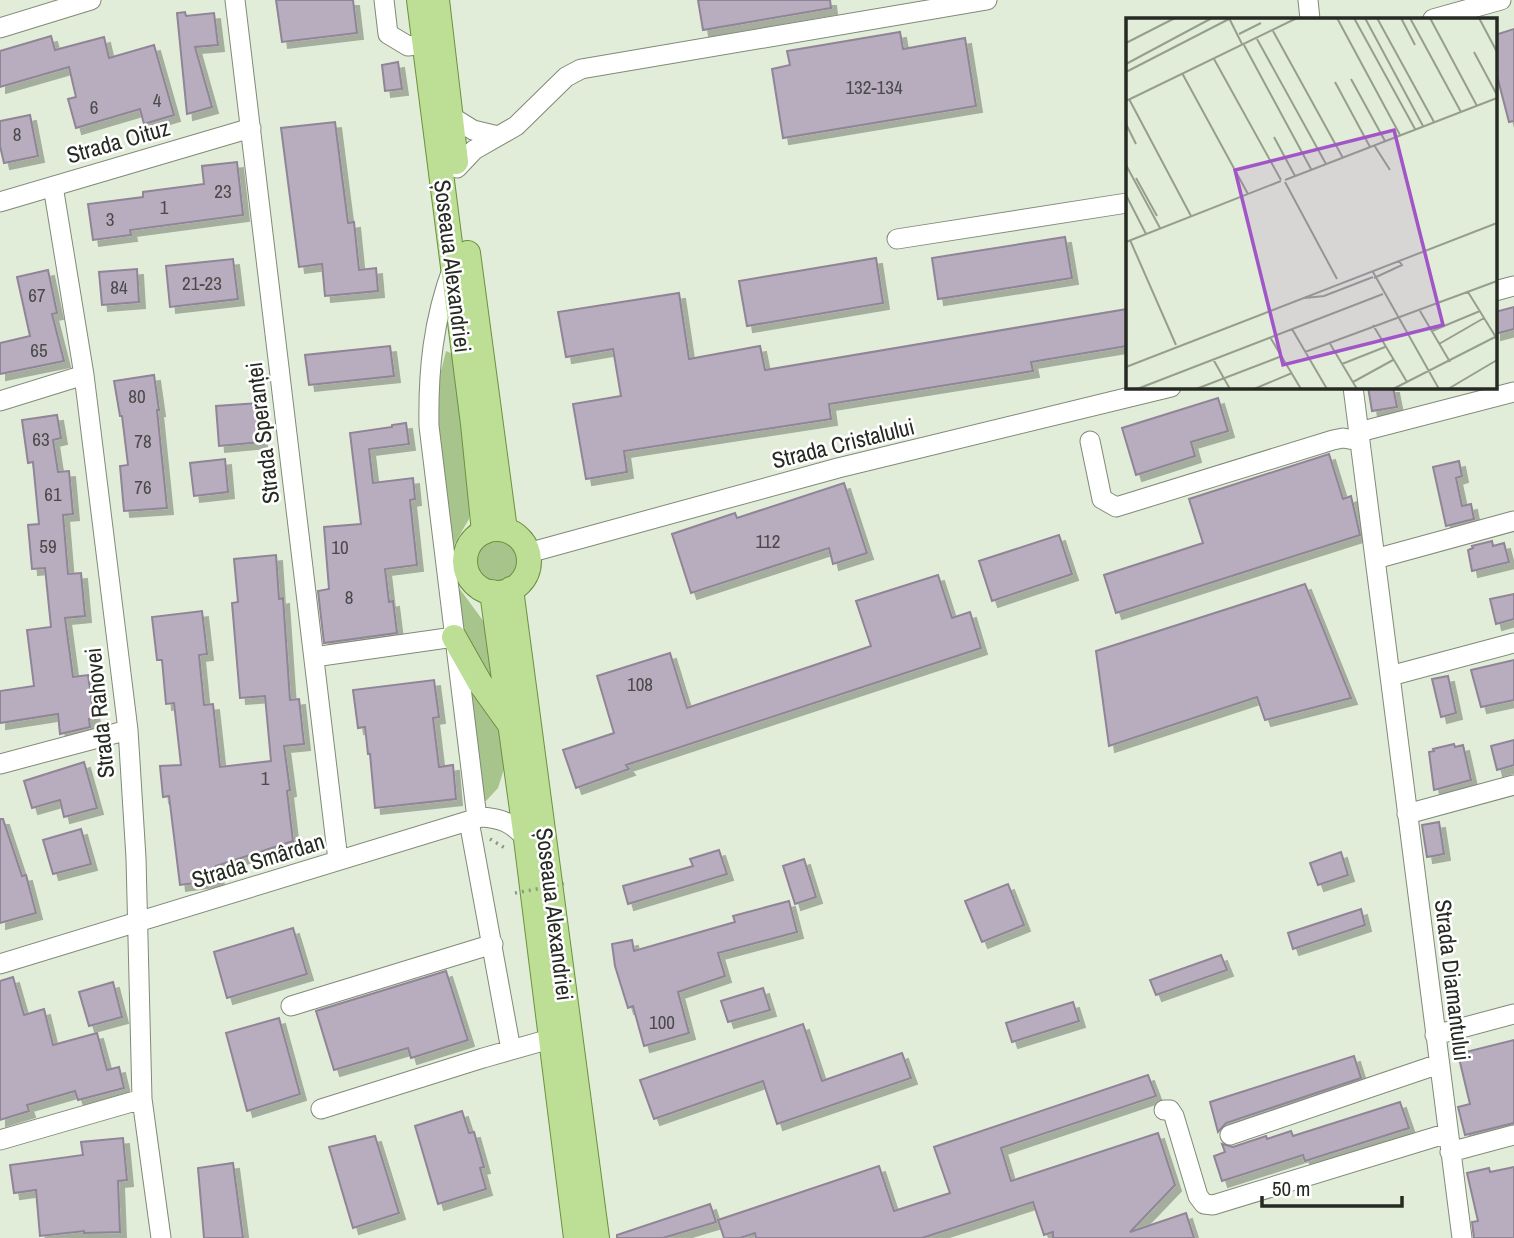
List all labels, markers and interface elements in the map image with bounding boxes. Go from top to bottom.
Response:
inset map [1126,18,1496,388]
house number: 132-134 [845,74,903,100]
house number: 4 [153,87,162,113]
house number: 6 [90,94,98,120]
street label: Strada Oituz [63,112,173,170]
house number: 8 [13,121,21,147]
house number: 23 [214,178,232,204]
street label: Șoseaua Alexandriei [427,178,479,354]
house number: 1 [160,194,169,220]
house number: 3 [106,206,114,232]
house number: 21-23 [182,270,222,296]
house number: 84 [110,274,128,300]
house number: 67 [28,282,46,308]
house number: 65 [30,337,48,363]
street label: Strada Speranței [238,360,286,506]
house number: 80 [128,383,146,409]
street label: Strada Cristalului [769,410,917,476]
house number: 63 [32,426,50,452]
house number: 78 [134,428,152,454]
house number: 76 [134,474,152,500]
house number: 61 [44,481,62,507]
house number: 112 [756,528,780,554]
house number: 59 [39,533,57,559]
house number: 10 [331,534,349,560]
house number: 8 [345,584,353,610]
street label: Strada Rahovei [77,646,121,780]
house number: 108 [627,671,653,697]
house number: 1 [261,765,270,791]
street label: Strada Smârdan [188,825,328,895]
street label: Șoseaua Alexandriei [529,826,581,1002]
street label: Strada Diamantului [1428,897,1478,1063]
house number: 100 [649,1009,675,1035]
scale bar [1262,1164,1402,1208]
text: 50 m [1272,1174,1310,1203]

